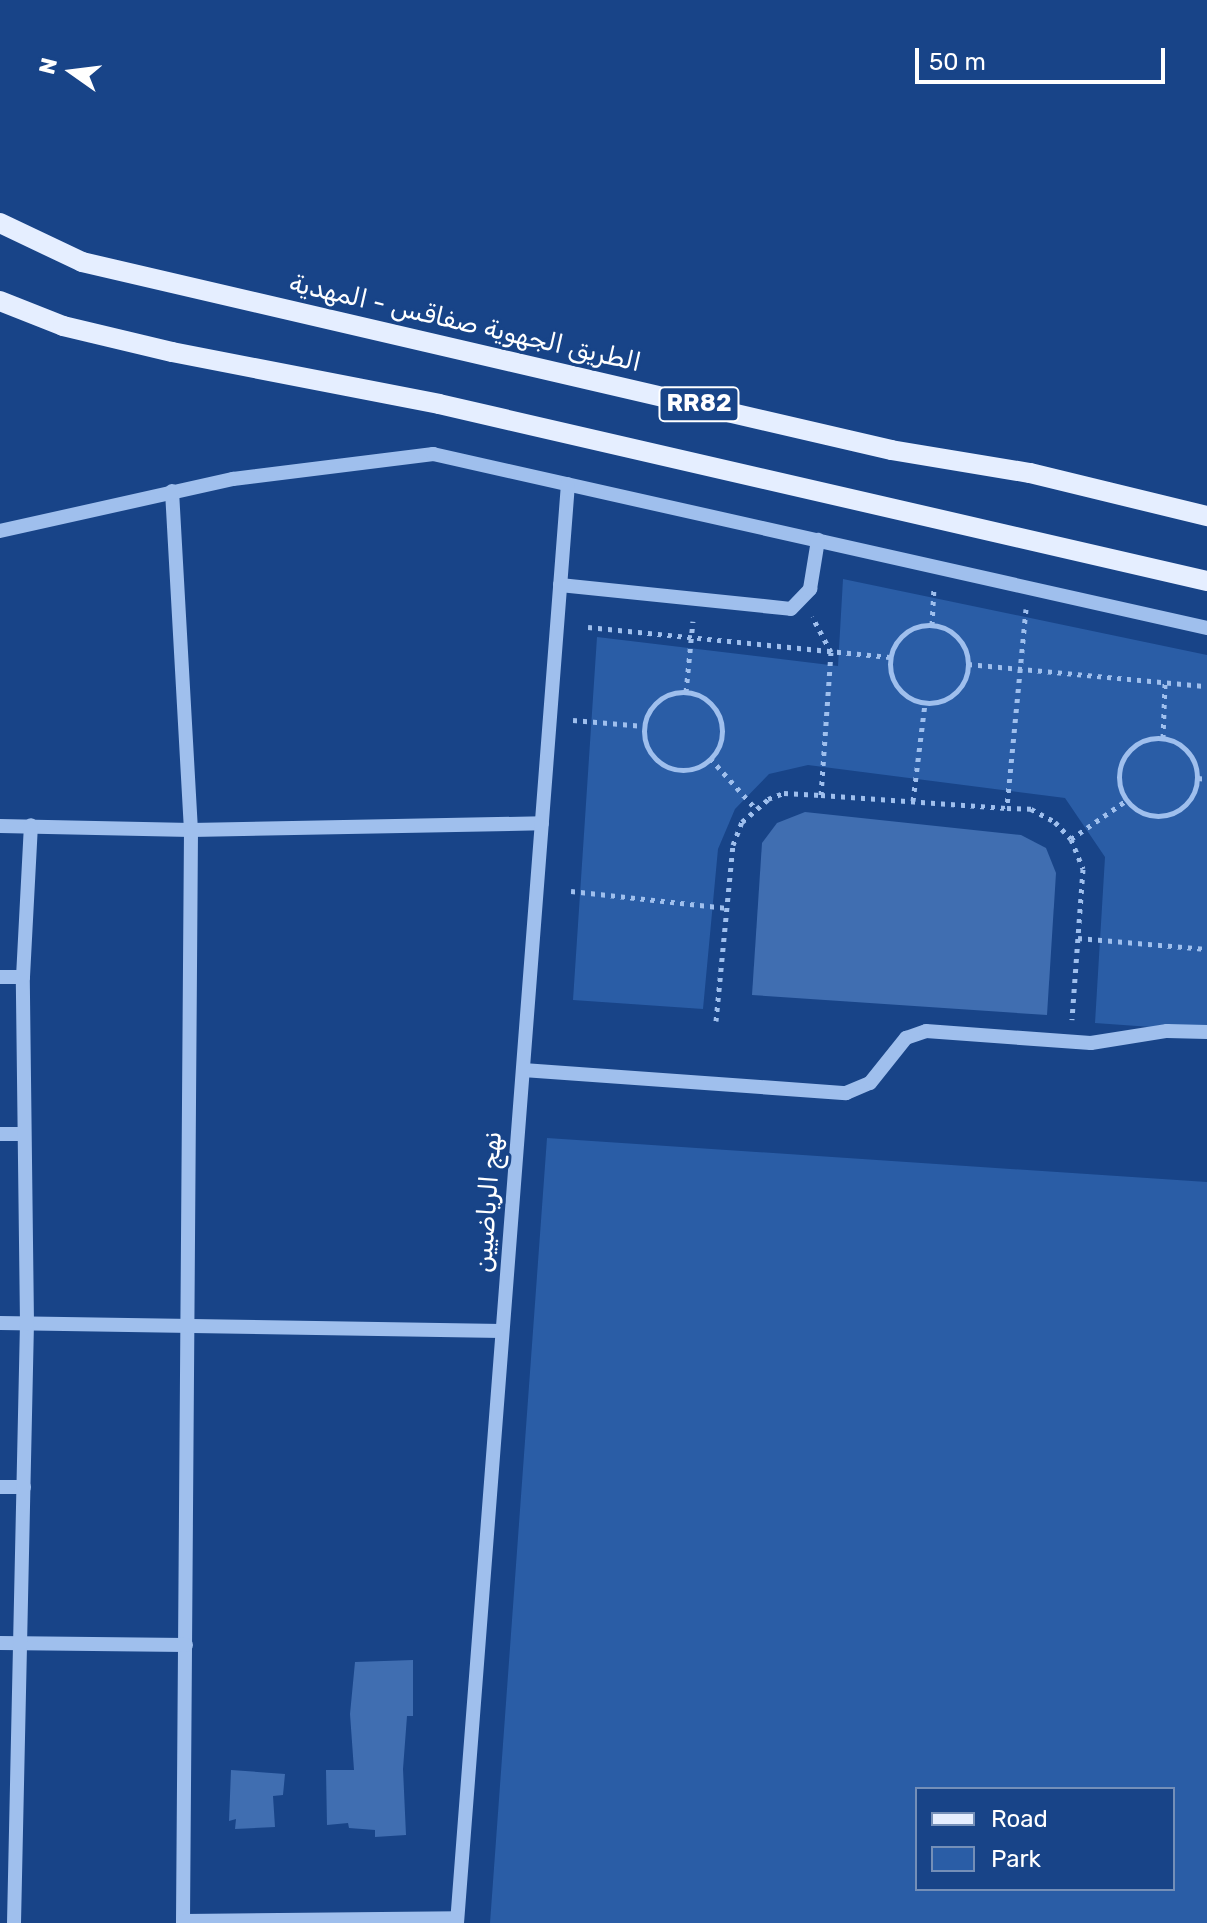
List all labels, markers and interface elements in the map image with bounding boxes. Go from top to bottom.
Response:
north arrow [32,32,112,112]
scale bar [919,32,1169,82]
text: 50 m [929,48,986,76]
text: N [33,55,63,77]
street label: الطريق الجهوية صفاقس - المهدية [286,267,644,379]
road number: RR82 [657,384,741,424]
street label: نهج الرياضيين [468,1130,508,1274]
legend [915,1787,1175,1891]
text: Road [991,1805,1048,1833]
text: Park [991,1845,1041,1873]

